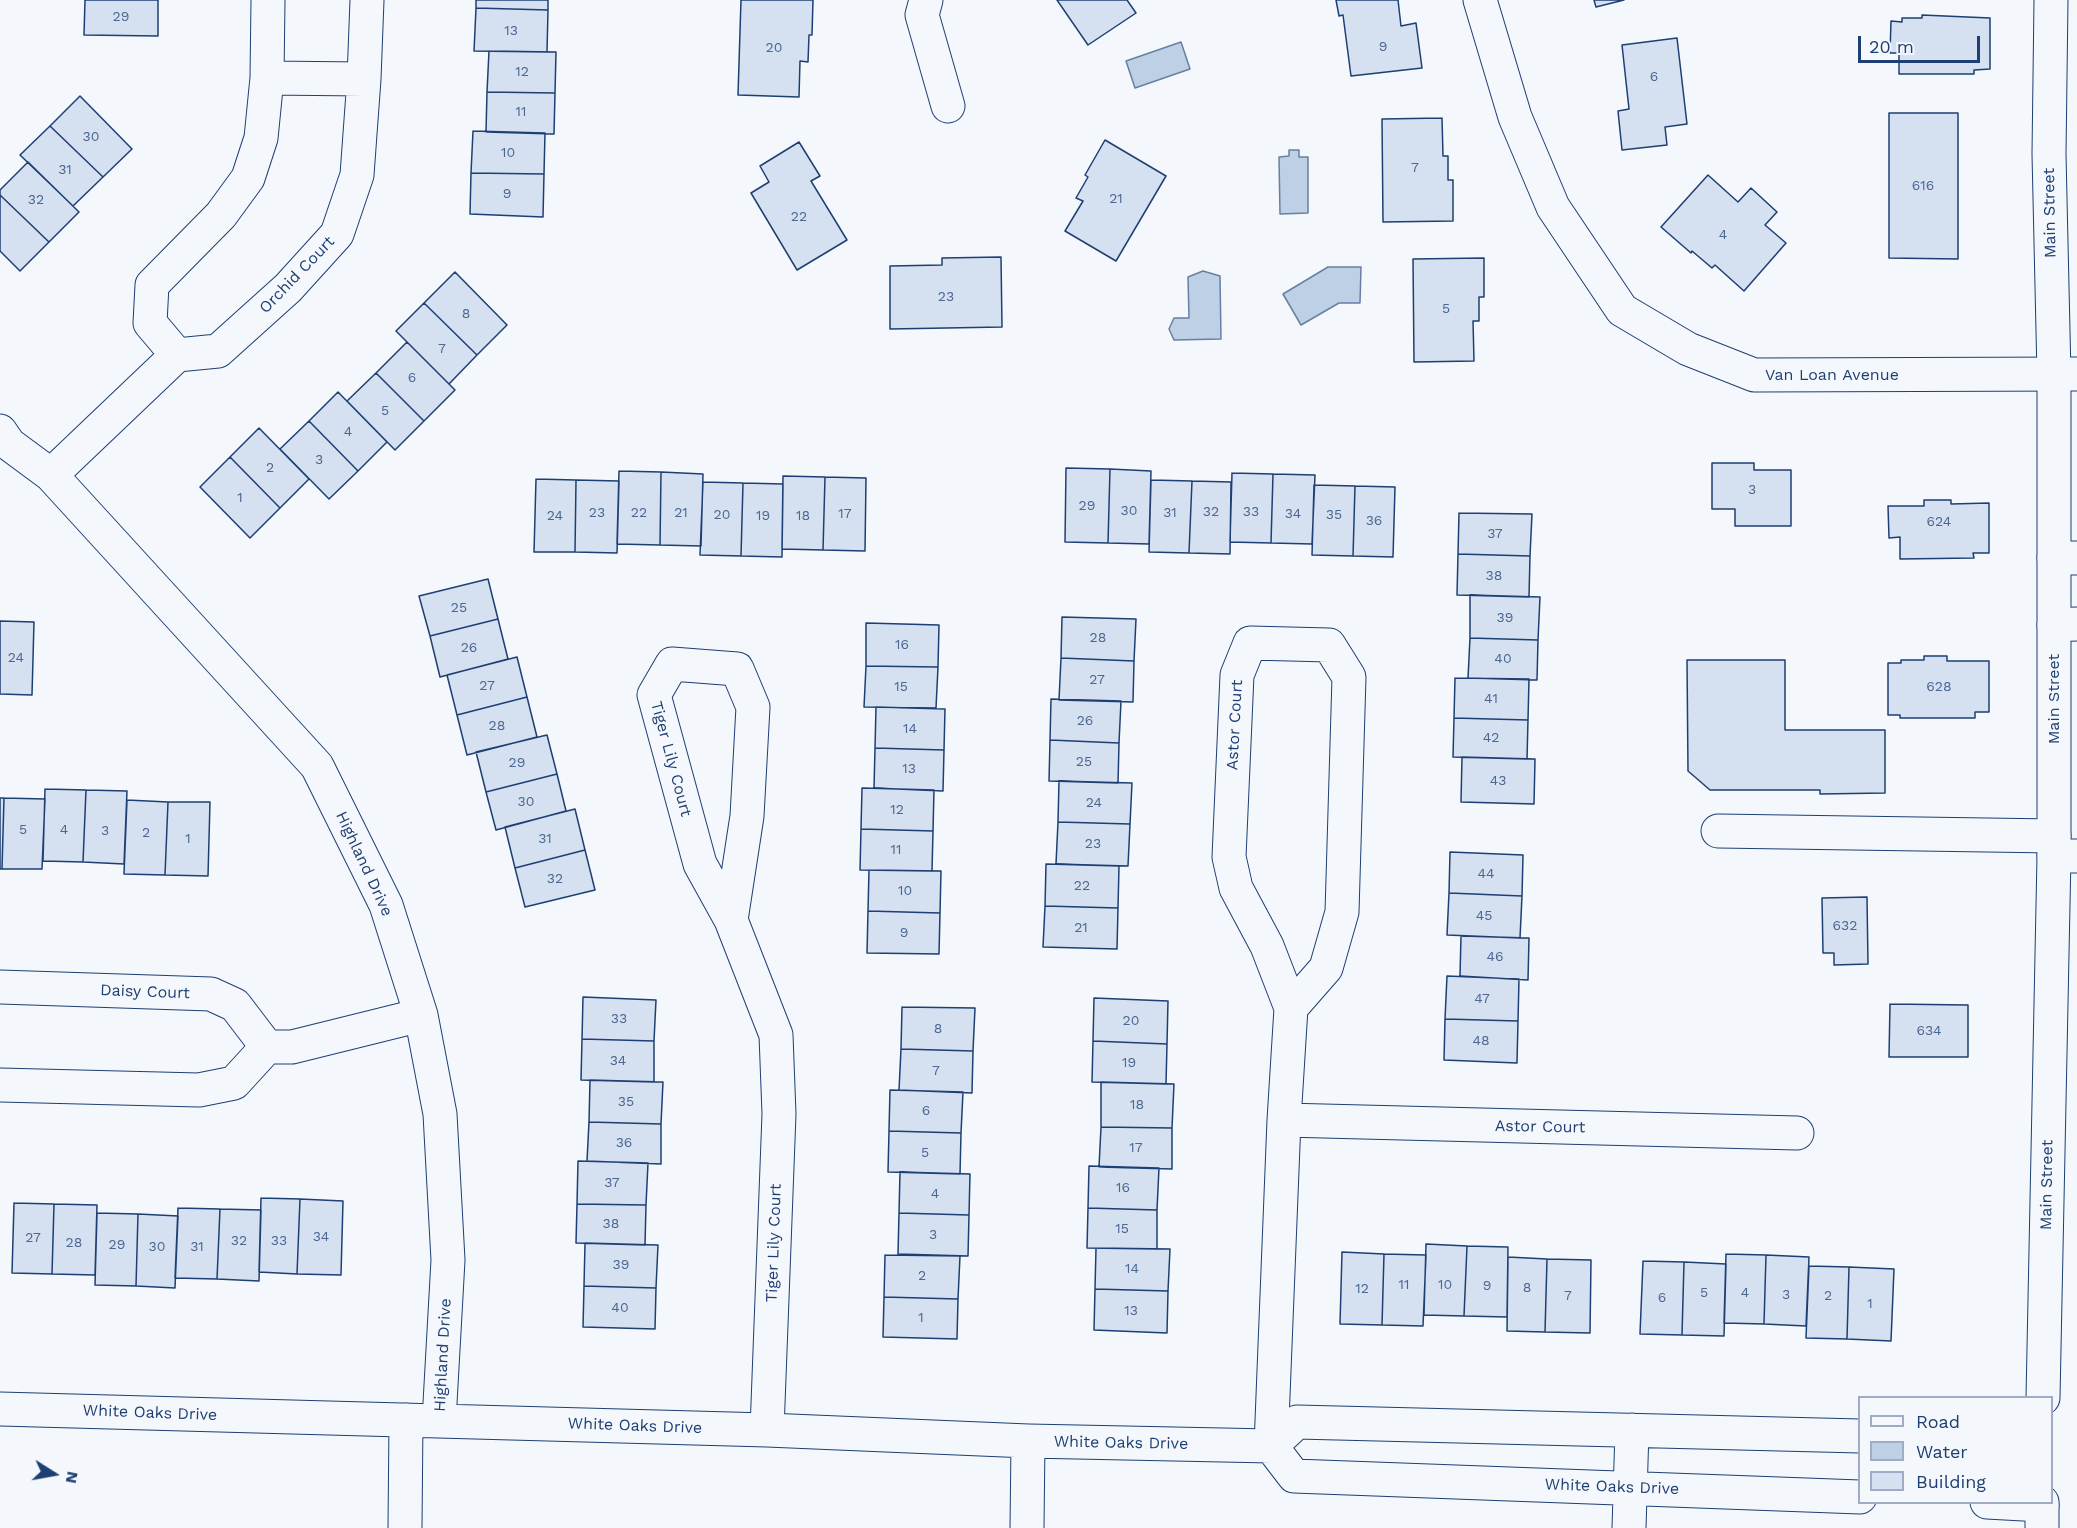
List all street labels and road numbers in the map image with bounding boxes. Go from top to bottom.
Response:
street label: Main Street [2040,168,2060,258]
street label: Orchid Court [255,232,339,318]
street label: Van Loan Avenue [1765,365,1899,385]
street label: Main Street [2044,654,2064,744]
street label: Astor Court [1223,679,1247,771]
street label: Tiger Lily Court [646,699,696,819]
street label: Highland Drive [331,808,397,920]
street label: Daisy Court [100,981,190,1003]
street label: Astor Court [1495,1117,1585,1137]
street label: Main Street [2037,1140,2057,1230]
street label: Tiger Lily Court [762,1183,786,1303]
street label: Highland Drive [430,1298,456,1412]
street label: White Oaks Drive [82,1401,218,1425]
street label: White Oaks Drive [567,1414,703,1438]
street label: White Oaks Drive [1054,1432,1188,1454]
street label: White Oaks Drive [1544,1475,1680,1499]

